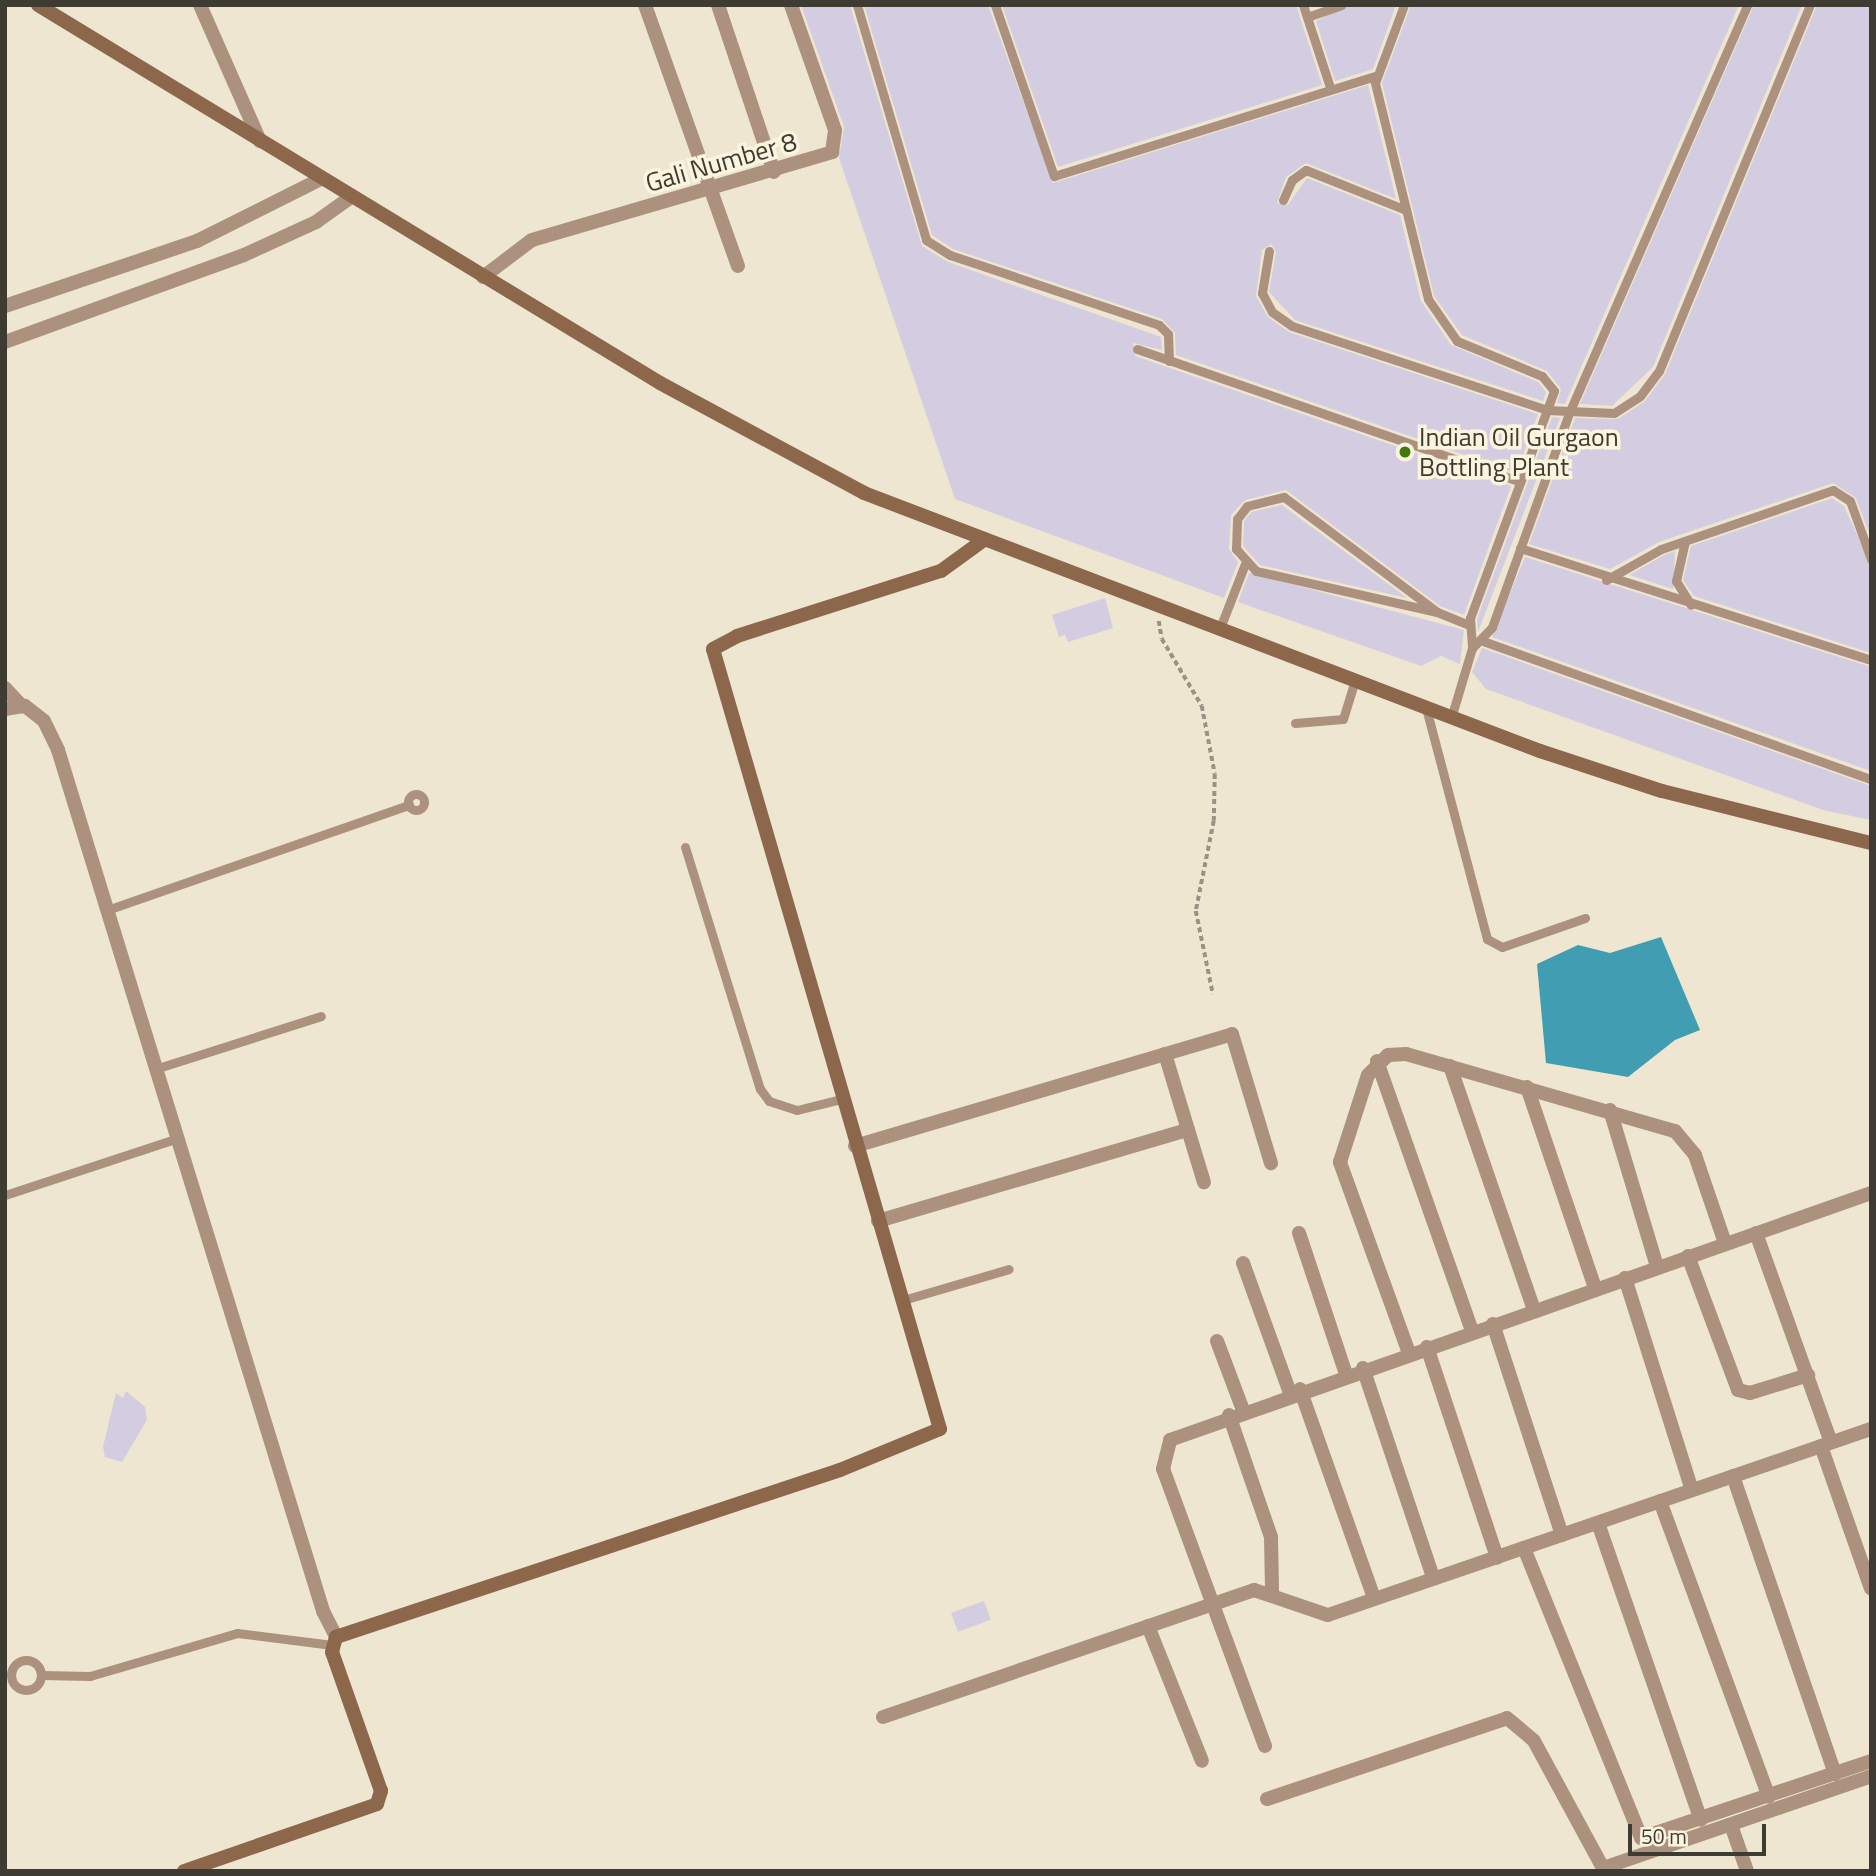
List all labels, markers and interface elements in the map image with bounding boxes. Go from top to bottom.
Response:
street label: Gali Number 8 [642,126,800,198]
place label: Indian Oil Gurgaon Bottling Plant [1419,421,1619,482]
marker: Indian Oil Gurgaon Bottling Plant [1397,444,1413,460]
scale bar [1631,1810,1769,1854]
text: 50 m [1641,1820,1687,1852]

